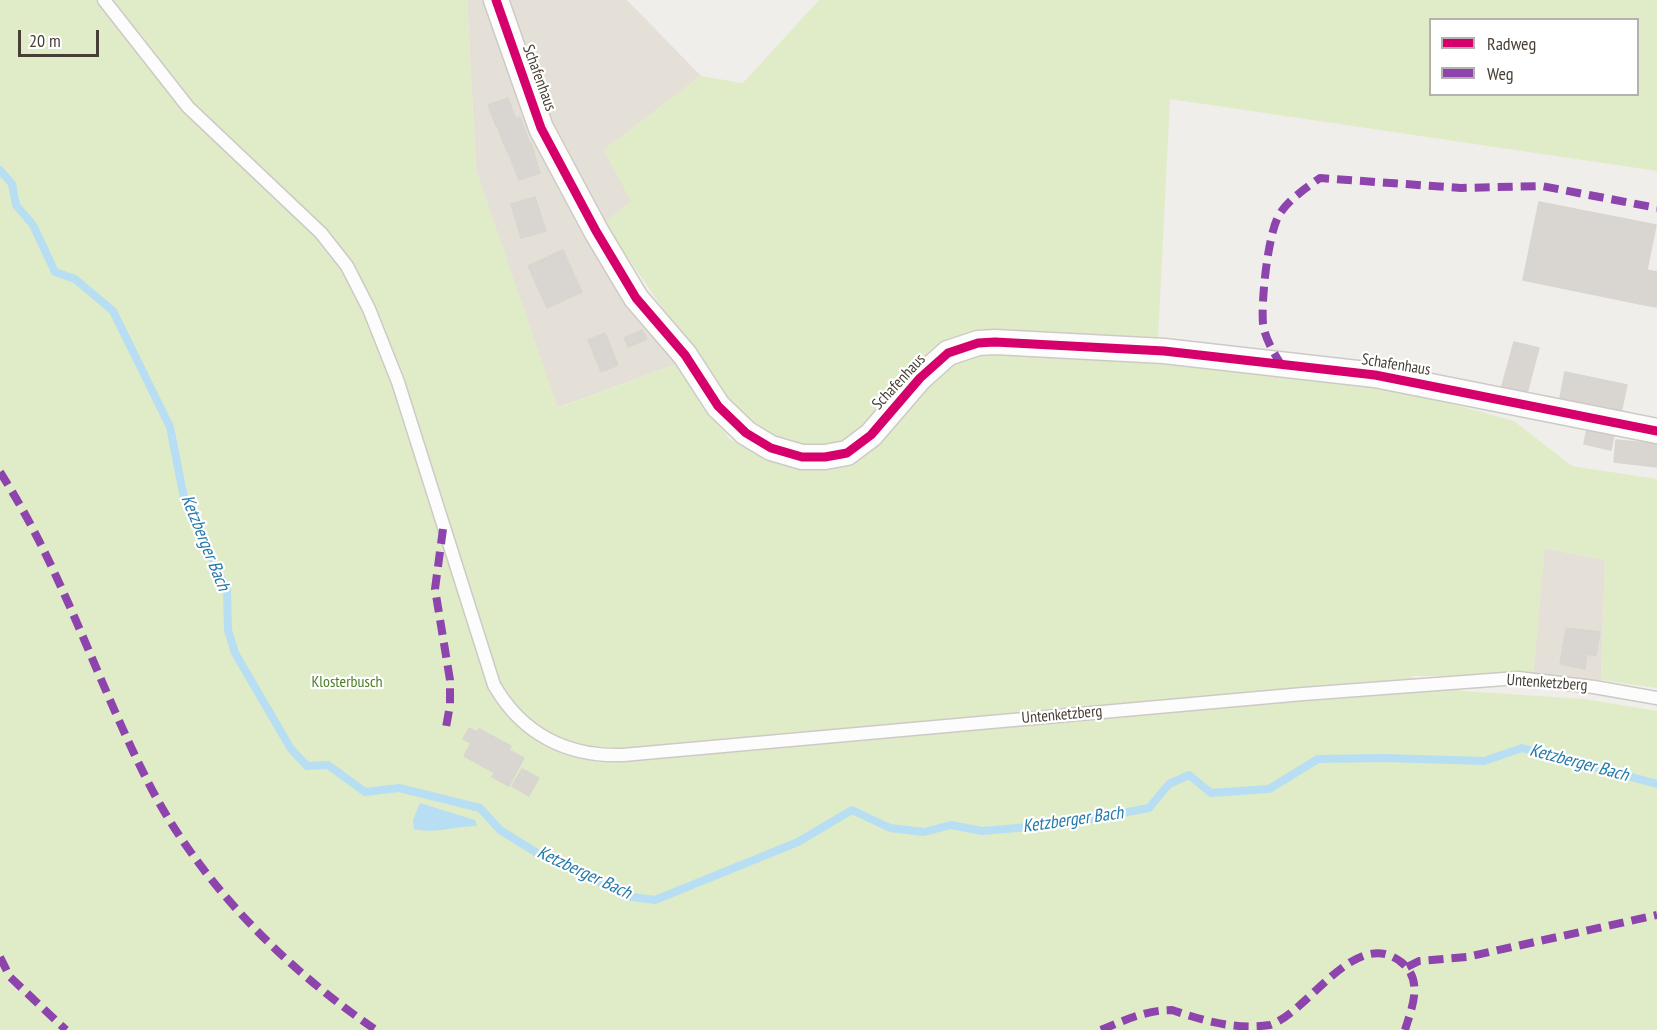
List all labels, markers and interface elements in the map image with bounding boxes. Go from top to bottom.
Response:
scale bar [21,18,102,56]
legend [1429,18,1639,96]
text: 20 m [29,29,61,52]
text: Radweg [1487,32,1536,55]
street label: Schafenhaus [518,42,560,114]
text: Weg [1487,62,1514,85]
street label: Schafenhaus [868,350,930,414]
street label: Schafenhaus [1360,350,1432,380]
water label: Ketzberger Bach [176,492,234,594]
street label: Untenketzberg [1506,671,1588,695]
park label: Klosterbusch [311,672,383,692]
street label: Untenketzberg [1021,702,1103,728]
water label: Ketzberger Bach [1527,739,1631,787]
water label: Ketzberger Bach [1021,802,1125,838]
water label: Ketzberger Bach [534,842,634,904]

